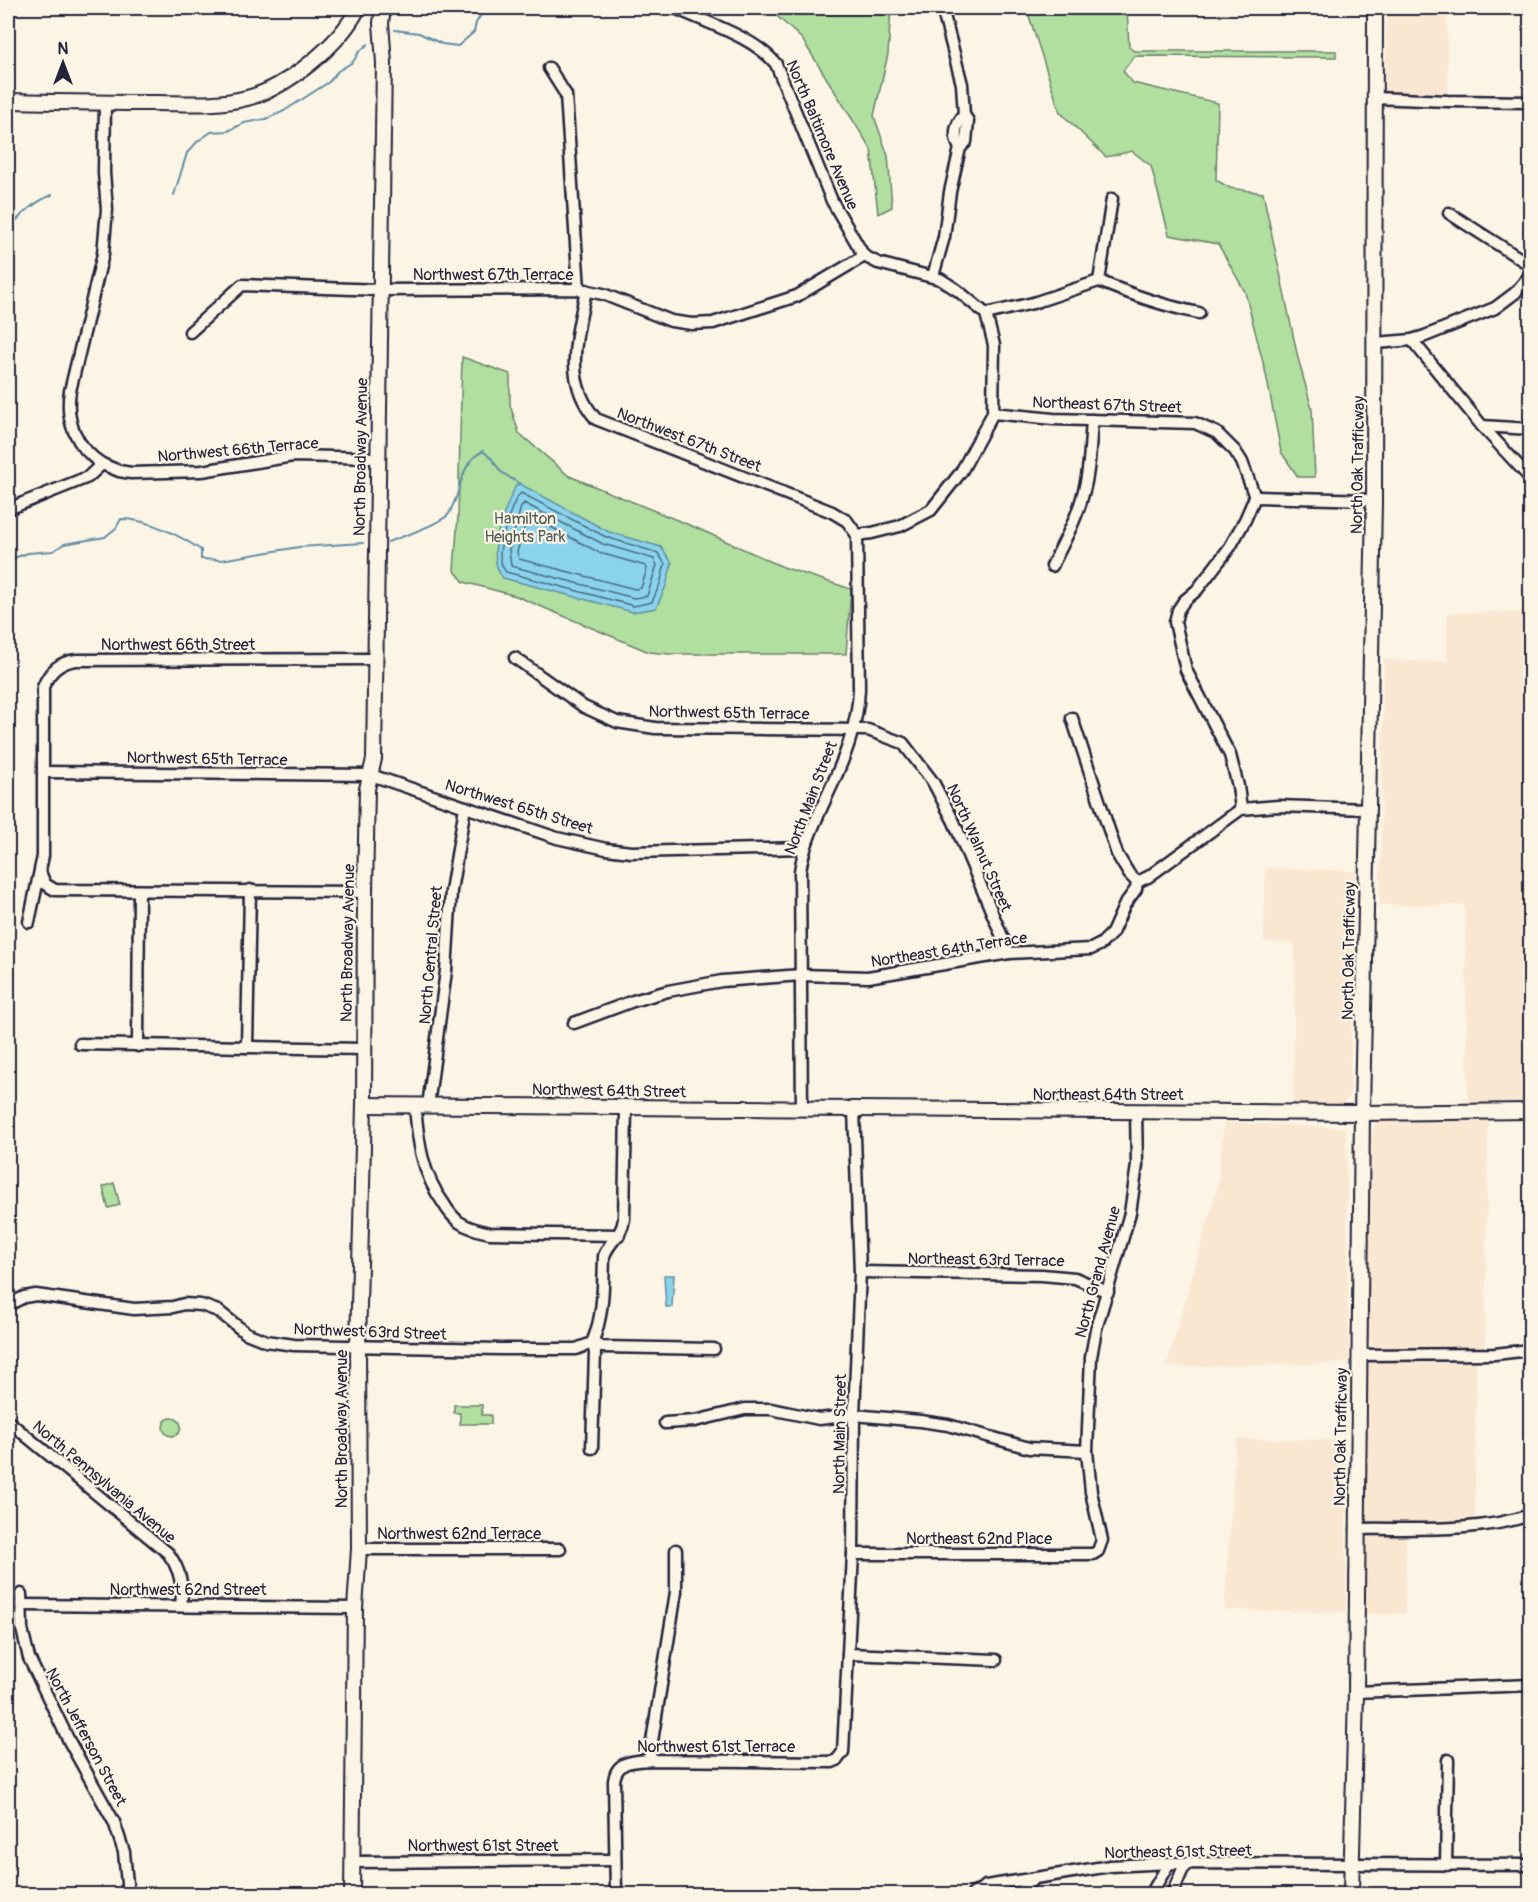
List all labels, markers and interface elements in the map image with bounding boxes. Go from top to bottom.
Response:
north arrow [33,33,93,93]
text: N [58,39,69,59]
street label: North Baltimore Avenue [781,57,863,213]
street label: Northwest 67th Terrace [413,265,573,285]
street label: North Broadway Avenue [350,377,372,536]
street label: Northeast 67th Street [1032,392,1183,418]
street label: North Oak Trafficway [1347,395,1369,534]
street label: Northwest 67th Street [614,403,765,477]
street label: Northwest 66th Terrace [157,433,319,467]
park label: Hamilton Heights Park [484,509,566,547]
street label: Northwest 66th Street [101,635,256,655]
street label: Northwest 65th Terrace [648,702,810,724]
street label: North Main Street [780,738,842,858]
street label: Northwest 65th Terrace [126,748,288,770]
street label: Northwest 65th Street [443,775,596,839]
street label: North Walnut Street [942,781,1016,916]
street label: North Broadway Avenue [337,863,359,1022]
street label: North Oak Trafficway [1338,881,1360,1020]
street label: North Central Street [415,884,447,1025]
street label: Northeast 64th Terrace [869,928,1029,972]
street label: Northwest 64th Street [532,1080,687,1102]
street label: Northeast 64th Street [1033,1085,1184,1105]
street label: North Grand Avenue [1071,1204,1125,1340]
street label: Northeast 63rd Terrace [907,1249,1065,1271]
street label: Northwest 63rd Street [293,1319,447,1345]
street label: North Broadway Avenue [332,1350,352,1508]
street label: North Oak Trafficway [1330,1367,1352,1506]
street label: North Main Street [829,1373,851,1494]
street label: North Pennsylvania Avenue [28,1416,180,1548]
street label: Northwest 62nd Terrace [377,1524,541,1544]
street label: Northeast 62nd Place [906,1529,1052,1549]
street label: Northwest 62nd Street [110,1580,267,1600]
street label: North Jefferson Street [41,1664,131,1810]
street label: Northwest 61st Terrace [637,1737,795,1757]
street label: Northwest 61st Street [408,1836,559,1856]
street label: Northeast 61st Street [1104,1841,1252,1863]

